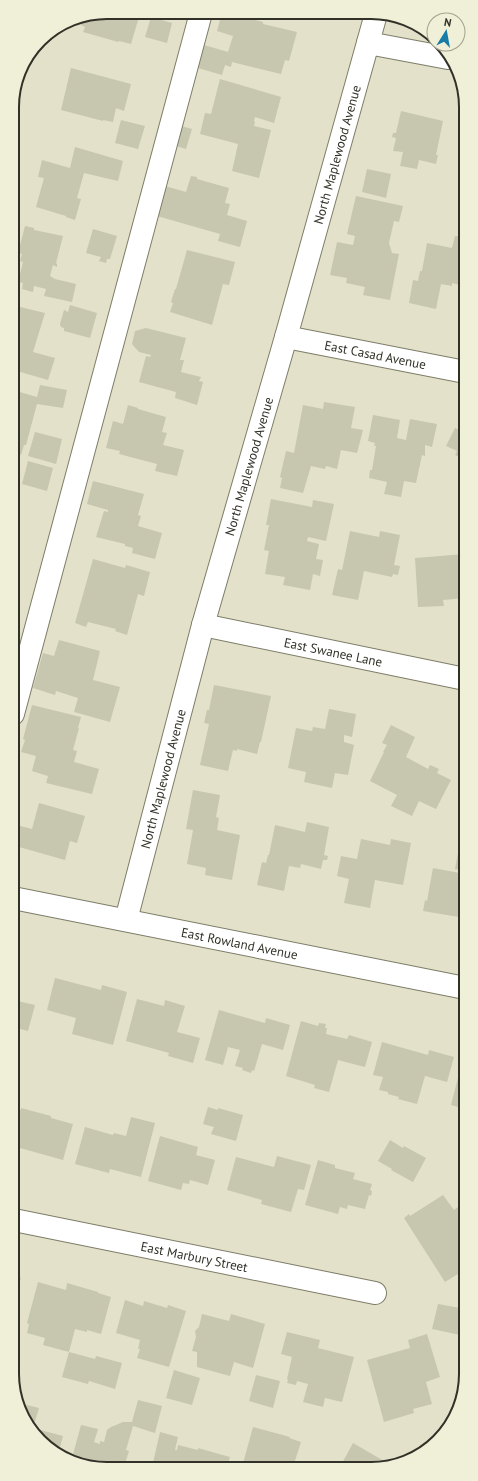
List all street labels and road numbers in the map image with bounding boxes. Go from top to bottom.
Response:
street label: North Maplewood Avenue [309,83,364,226]
street label: East Casad Avenue [323,336,428,373]
street label: North Maplewood Avenue [221,395,277,538]
street label: East Swanee Lane [283,633,384,670]
street label: North Maplewood Avenue [137,707,189,850]
street label: East Rowland Avenue [180,923,299,963]
street label: East Marbury Street [139,1237,250,1276]

